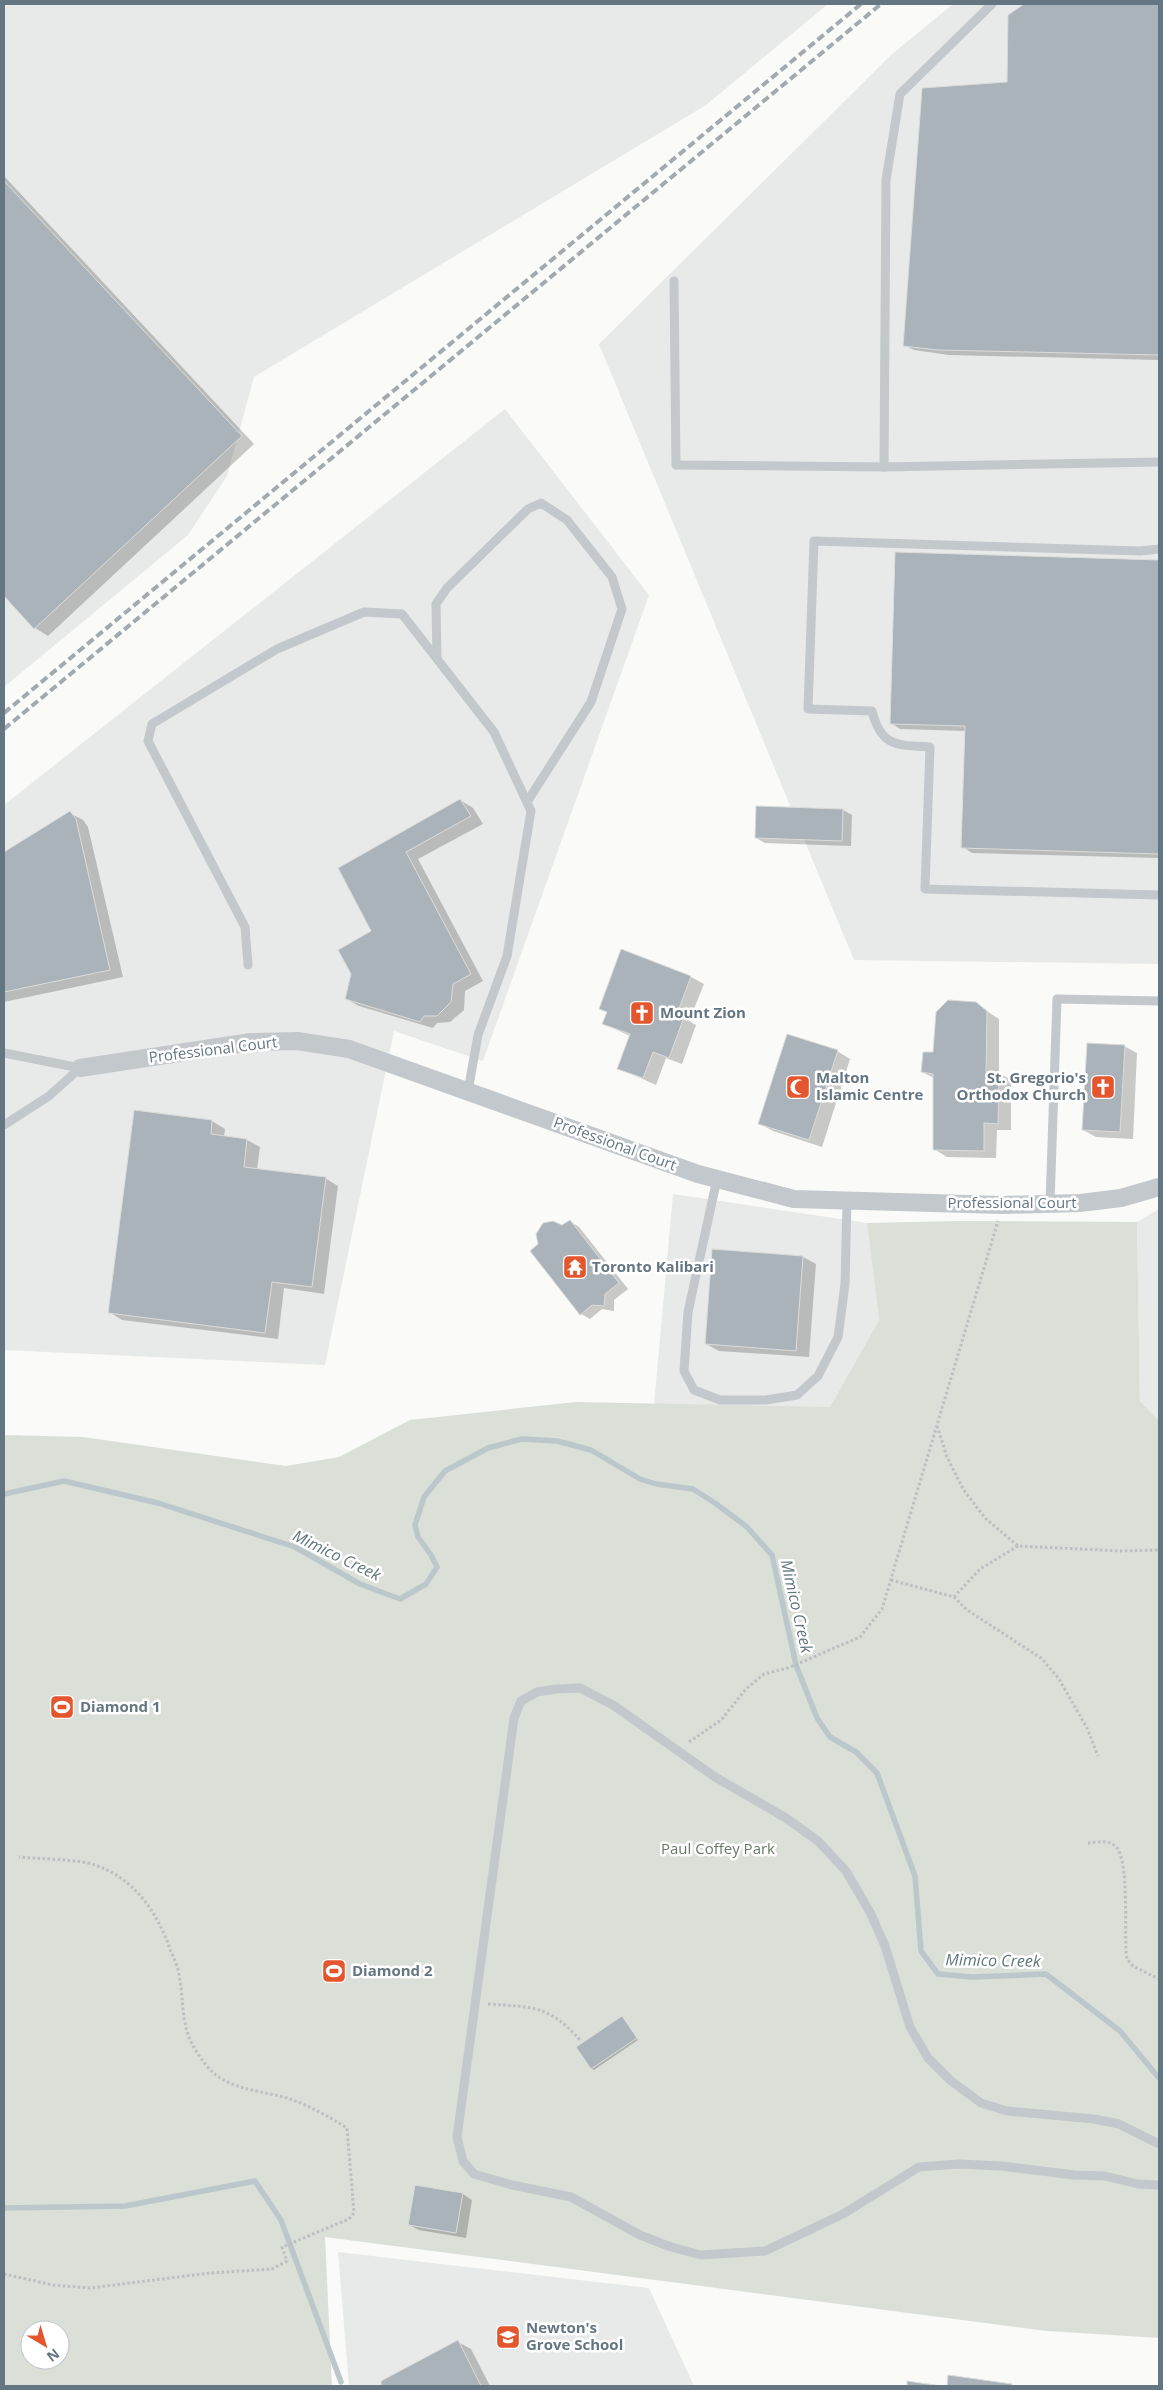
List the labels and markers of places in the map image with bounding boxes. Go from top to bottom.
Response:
church icon: Mount Zion [629,1000,655,1026]
place label: Mount Zion [660,1002,746,1022]
place label: Malton Islamic Centre [816,1067,924,1104]
place label: St. Gregorio's Orthodox Church [957,1067,1086,1104]
mosque icon: Malton Islamic Centre [785,1074,811,1100]
church icon: St. Gregorio's Orthodox Church [1090,1074,1116,1100]
temple icon: Toronto Kalibari [562,1254,588,1280]
place label: Toronto Kalibari [592,1256,714,1276]
sports icon: Diamond 1 [49,1694,75,1720]
place label: Diamond 1 [80,1696,161,1716]
sports icon: Diamond 2 [321,1958,347,1984]
place label: Diamond 2 [352,1960,433,1980]
place label: Newton's Grove School [526,2317,623,2354]
school or university icon: Newton's Grove School [495,2324,521,2350]

